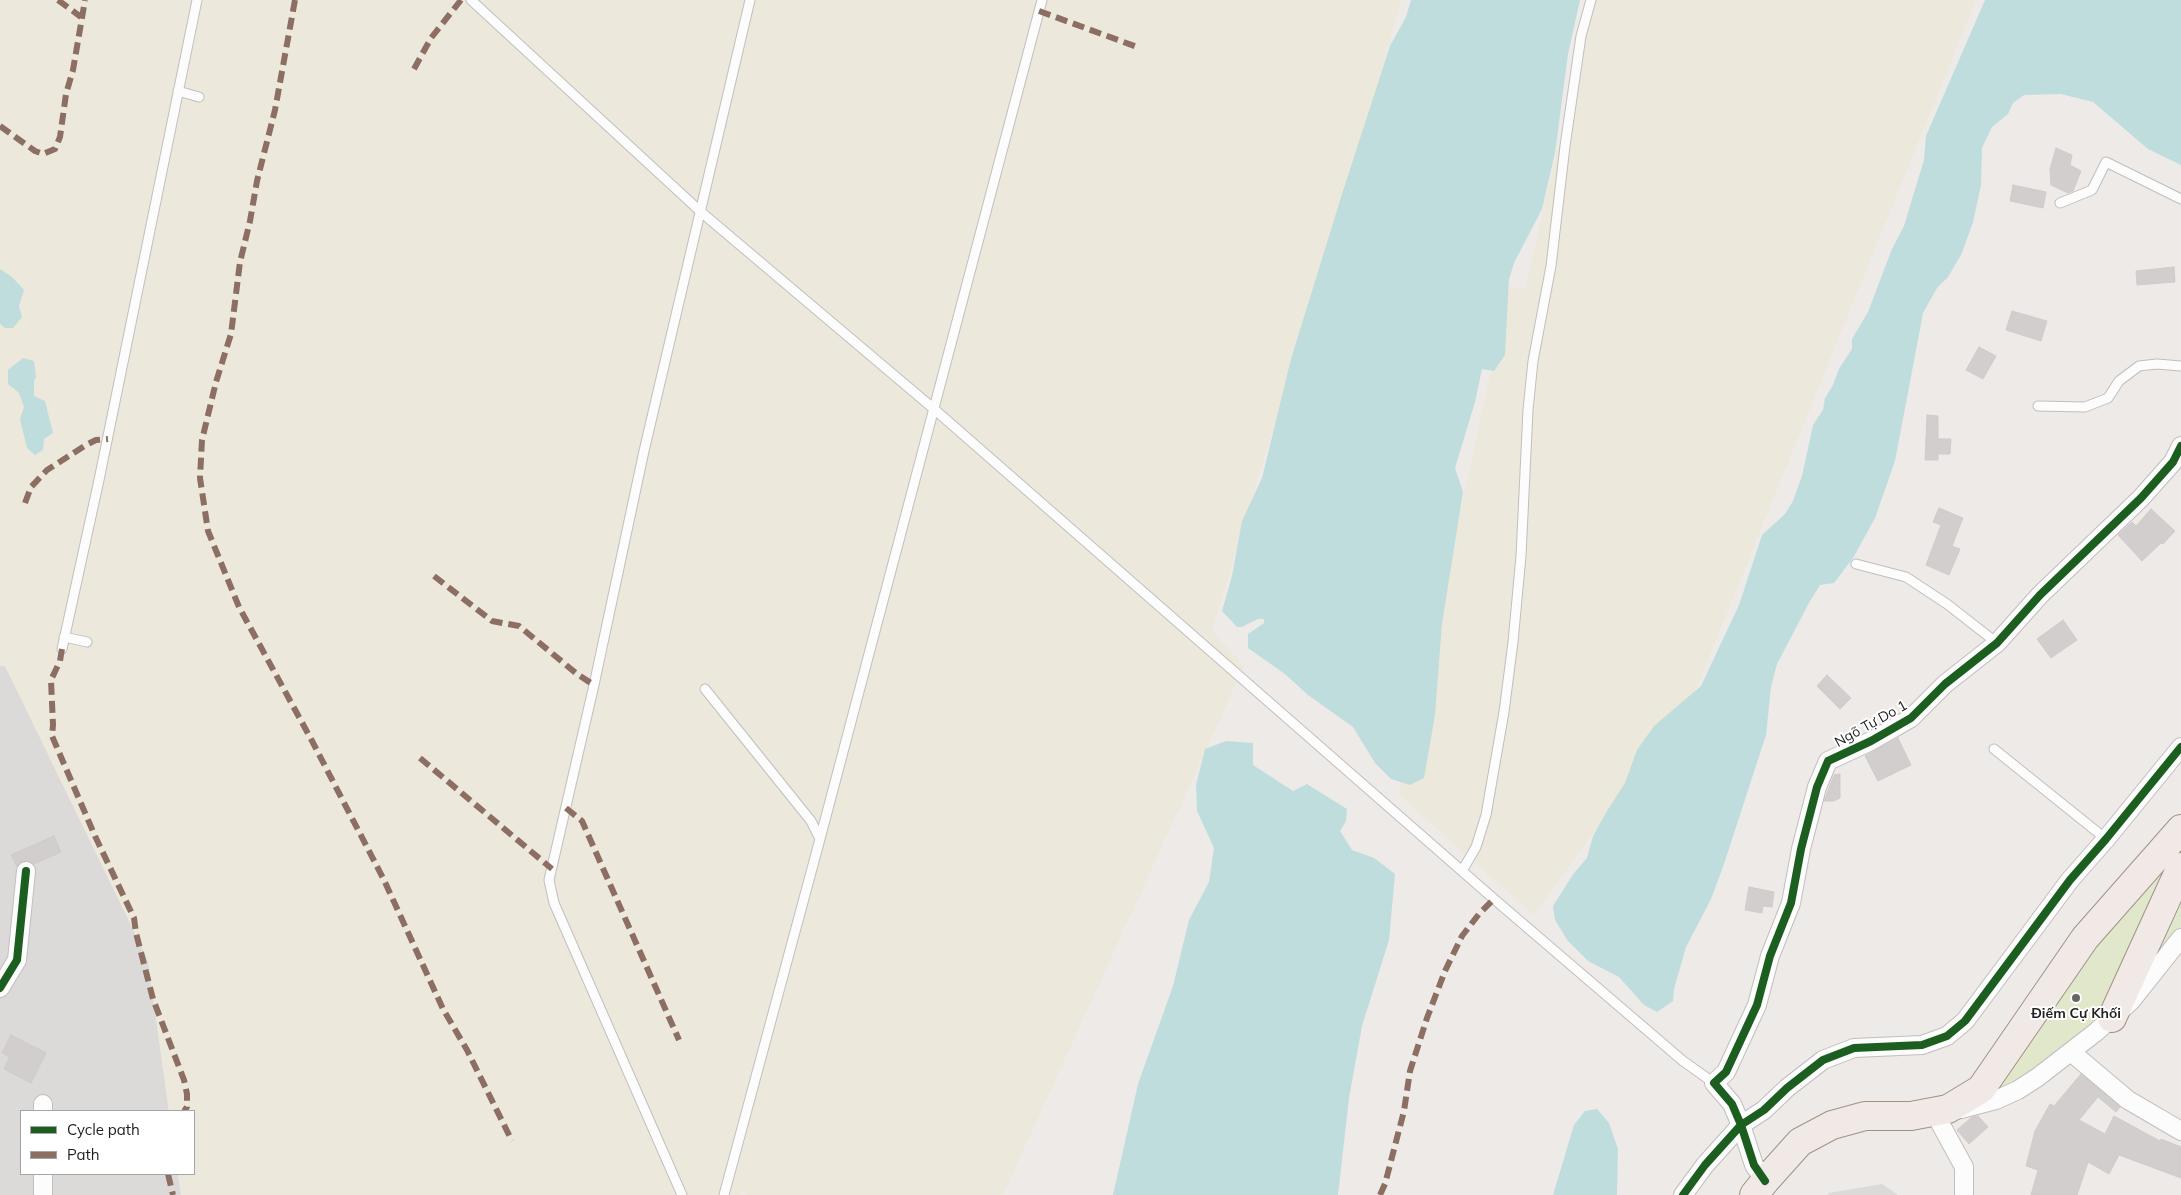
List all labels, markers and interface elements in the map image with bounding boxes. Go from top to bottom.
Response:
street label: Ngõ Tự Do 1 [1832,697,1910,751]
marker: Điếm Cự Khối [2070,992,2082,1004]
place label: Điếm Cự Khối [2031,1006,2121,1022]
legend [20,1110,195,1175]
text: Cycle path [67,1120,140,1139]
text: Path [67,1145,99,1164]

